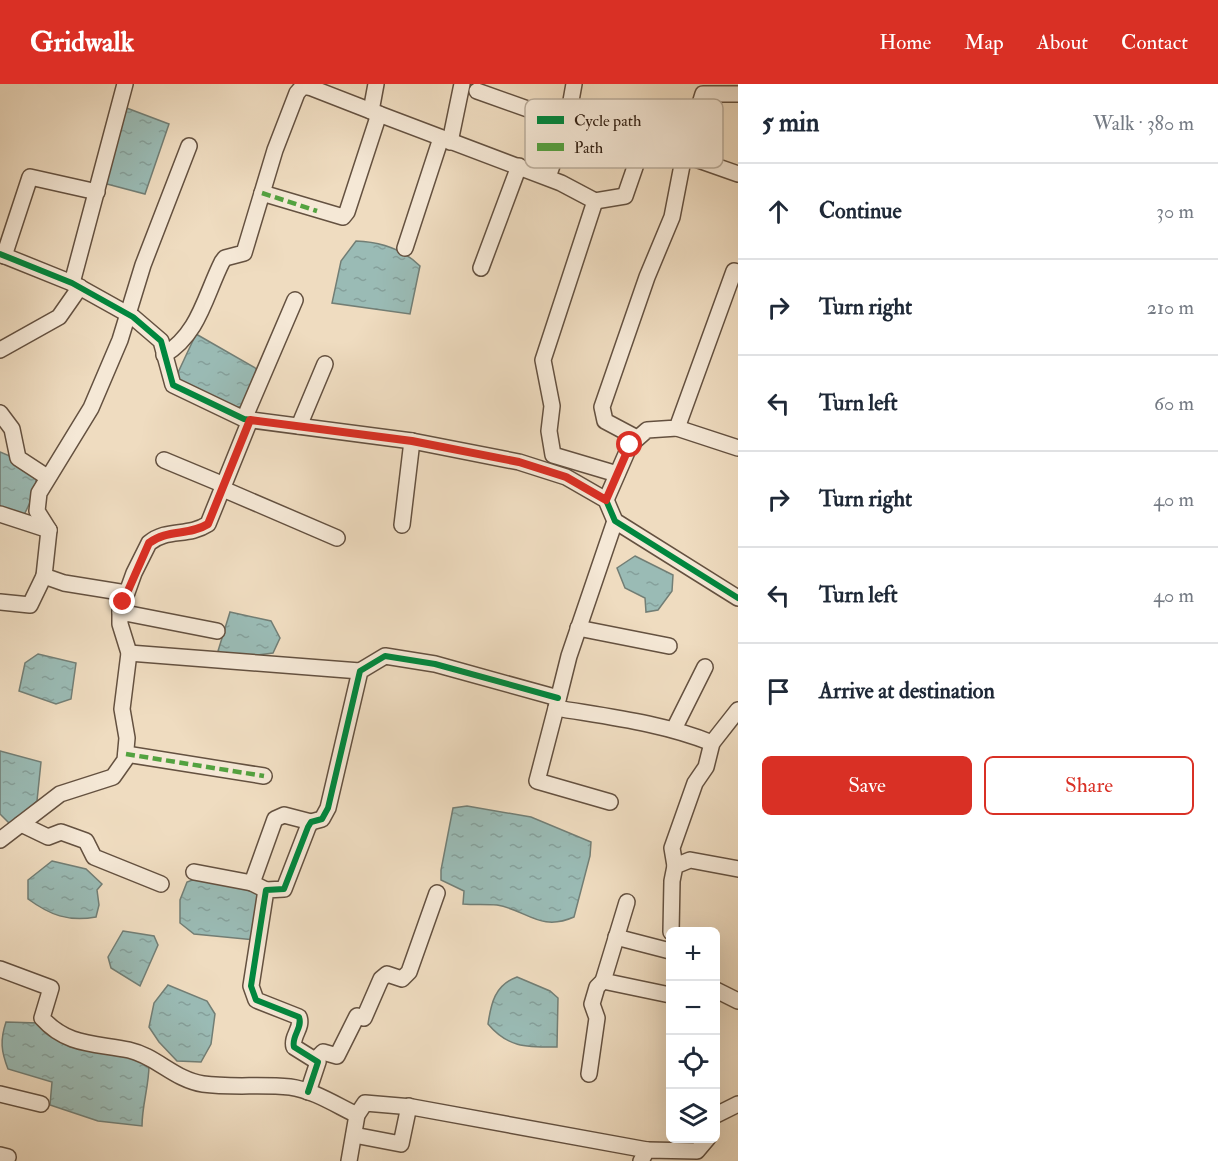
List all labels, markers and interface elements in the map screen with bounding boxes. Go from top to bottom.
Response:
text: Gridwalk [30,25,134,60]
text: Home [879,29,931,56]
text: Map [964,29,1004,56]
text: About [1037,29,1088,56]
text: Contact [1121,29,1188,56]
legend [525,99,723,168]
text: 5 min [762,107,819,139]
text: Cycle path [574,111,642,132]
text: Walk · 380 m [1093,111,1194,136]
text: Path [574,138,604,158]
icon: ahead [762,195,795,228]
text: Continue [819,197,902,225]
text: 30 m [1156,199,1194,224]
icon: right [762,291,795,324]
text: Turn right [819,293,912,321]
text: 210 m [1147,295,1194,320]
icon: left [762,387,795,420]
text: Turn left [819,389,898,417]
text: 60 m [1154,391,1194,416]
route start [616,431,642,457]
icon: right [762,483,795,516]
text: Turn right [819,485,912,513]
text: 40 m [1153,487,1194,512]
icon: left [762,579,795,612]
text: Turn left [819,581,898,609]
text: 40 m [1153,583,1194,608]
route end [109,588,135,614]
icon: arrive [762,675,795,708]
text: Arrive at destination [819,677,995,705]
button: Save [762,756,972,815]
button: Share [984,756,1194,815]
map controls [666,927,720,1143]
button: + [666,927,720,981]
button: − [666,981,720,1035]
button: locate [666,1035,720,1089]
button: layers [666,1089,720,1143]

